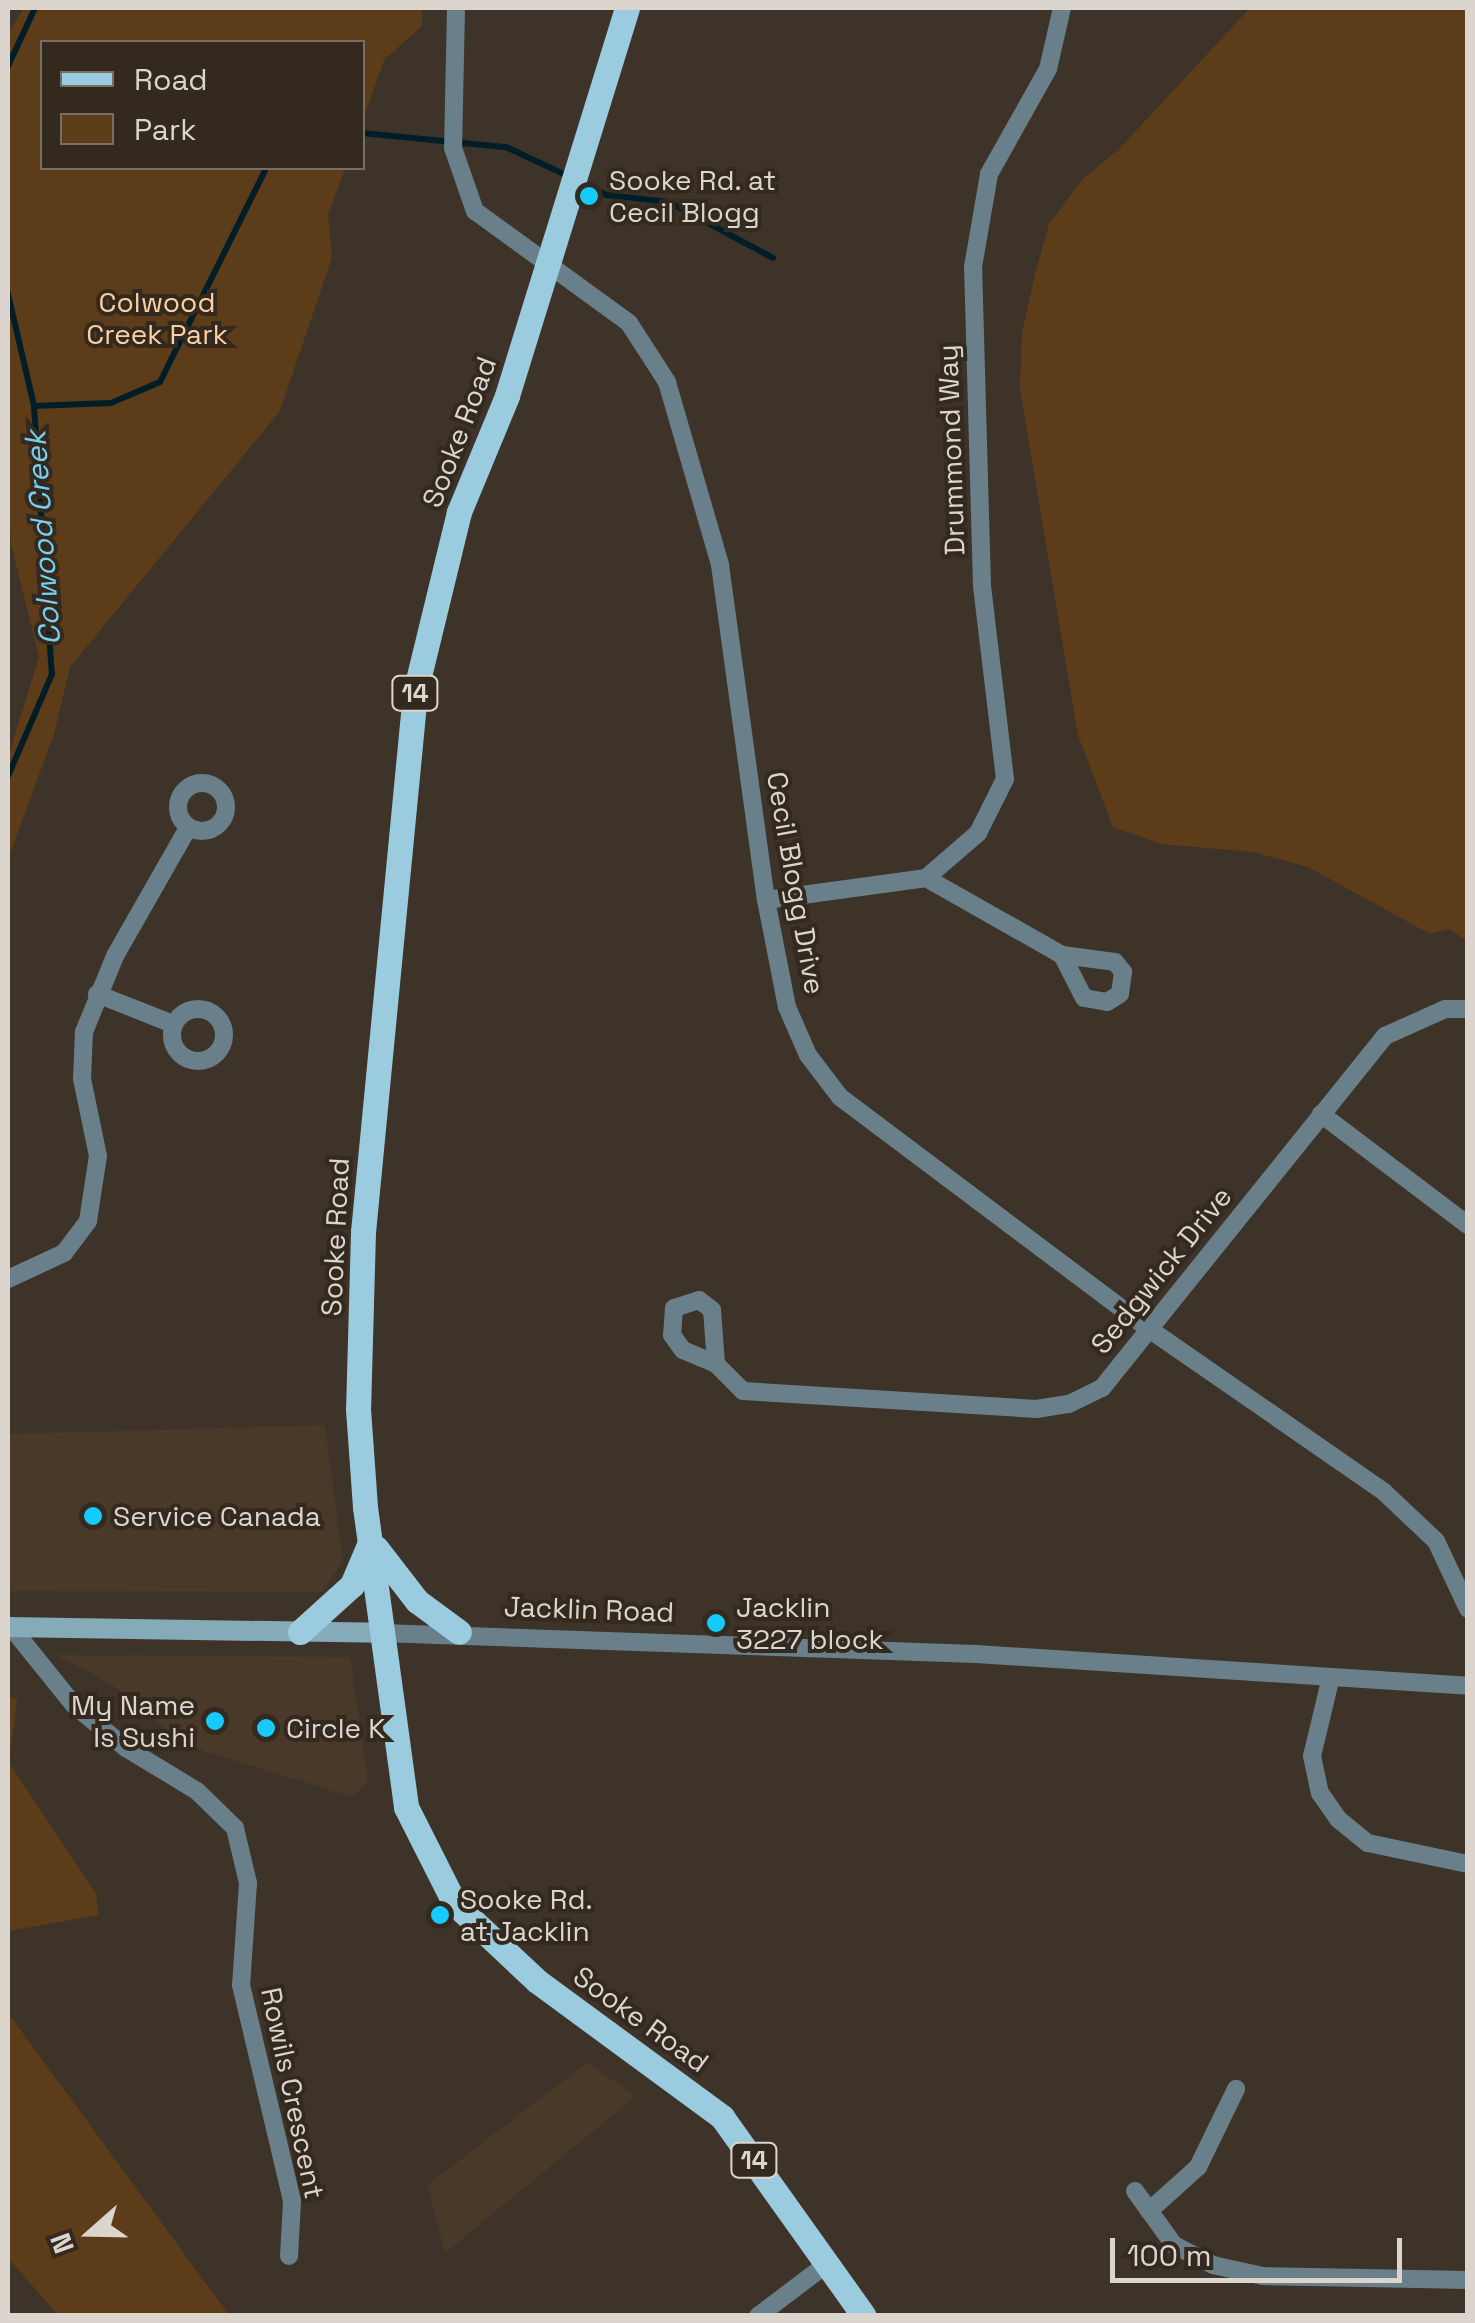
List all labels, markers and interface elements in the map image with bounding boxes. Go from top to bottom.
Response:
legend [40,40,365,170]
text: Road [134,60,208,99]
text: Park [134,110,196,149]
place label: Sooke Rd. at Cecil Blogg [609,163,777,229]
marker: Sooke Rd. at Cecil Blogg [578,185,600,207]
park label: Colwood Creek Park [86,285,228,351]
street label: Drummond Way [931,344,971,556]
street label: Sooke Road [415,352,503,512]
water label: Colwood Creek [18,430,68,646]
road number: 14 [390,673,440,713]
street label: Cecil Blogg Drive [760,769,832,997]
street label: Sooke Road [314,1157,356,1317]
street label: Sedgwick Drive [1083,1180,1239,1360]
place label: Service Canada [113,1499,321,1533]
marker: Service Canada [82,1505,104,1527]
street label: Jacklin Road [503,1589,675,1629]
place label: Jacklin 3227 block [736,1590,883,1656]
marker: Jacklin 3227 block [705,1612,727,1634]
place label: My Name Is Sushi [71,1688,195,1754]
marker: My Name Is Sushi [204,1710,226,1732]
place label: Circle K [286,1711,385,1745]
marker: Circle K [255,1717,277,1739]
place label: Sooke Rd. at Jacklin [460,1882,593,1948]
marker: Sooke Rd. at Jacklin [429,1904,451,1926]
street label: Sooke Road [567,1959,715,2079]
street label: Rowils Crescent [254,1984,332,2202]
road number: 14 [729,2140,779,2180]
north arrow [40,2183,140,2283]
scale bar [1115,2218,1408,2280]
text: N [42,2228,82,2258]
text: 100 m [1127,2236,1212,2275]

